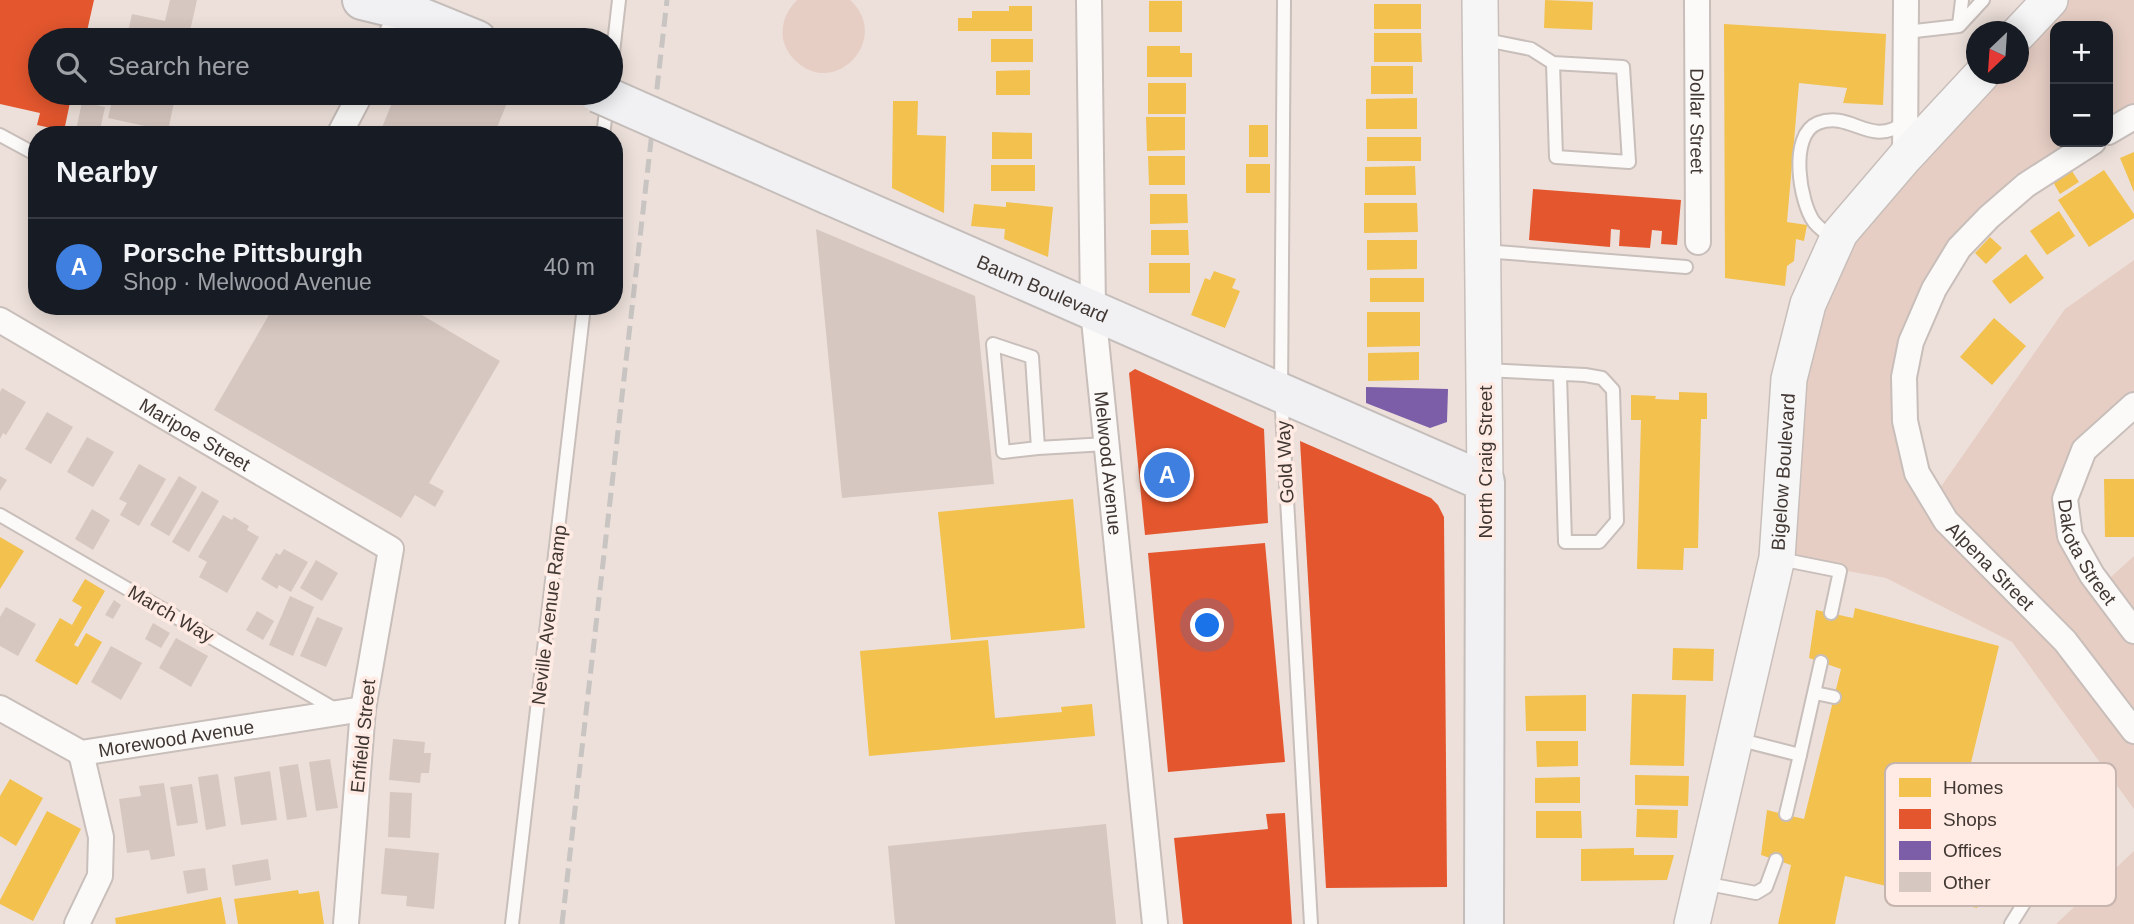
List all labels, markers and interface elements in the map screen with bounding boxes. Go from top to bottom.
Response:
north arrow [1966,21,2029,84]
map controls [2050,21,2113,147]
button: + [2050,21,2113,84]
search box [28,28,623,105]
icon: search [52,48,90,86]
text: Search here [108,51,250,81]
street label: Dollar Street [1687,68,1708,175]
button: − [2050,84,2113,147]
text: Nearby [56,155,158,188]
text: Porsche Pittsburgh [123,238,363,268]
street label: Baum Boulevard [974,251,1111,326]
text: A [71,254,87,280]
text: 40 m [544,254,595,280]
text: Shop · Melwood Avenue [123,269,372,295]
street label: North Craig Street [1475,385,1496,539]
street label: Melwood Avenue [1091,390,1126,536]
street label: Bigelow Boulevard [1767,393,1799,551]
street label: Maripoe Street [136,394,255,475]
street label: Gold Way [1272,420,1298,504]
pin: A [1144,449,1190,501]
street label: Dakota Street [2055,498,2121,609]
street label: Alpena Street [1943,518,2039,615]
street label: Neville Avenue Ramp [528,524,570,706]
street label: March Way [124,581,218,647]
your location [1190,608,1224,642]
street label: Enfield Street [347,677,379,794]
street label: Morewood Avenue [97,716,255,761]
legend [1885,763,2116,906]
text: Homes [1943,777,2003,798]
text: Shops [1943,809,1997,830]
text: Offices [1943,840,2002,861]
text: Other [1943,872,1991,893]

